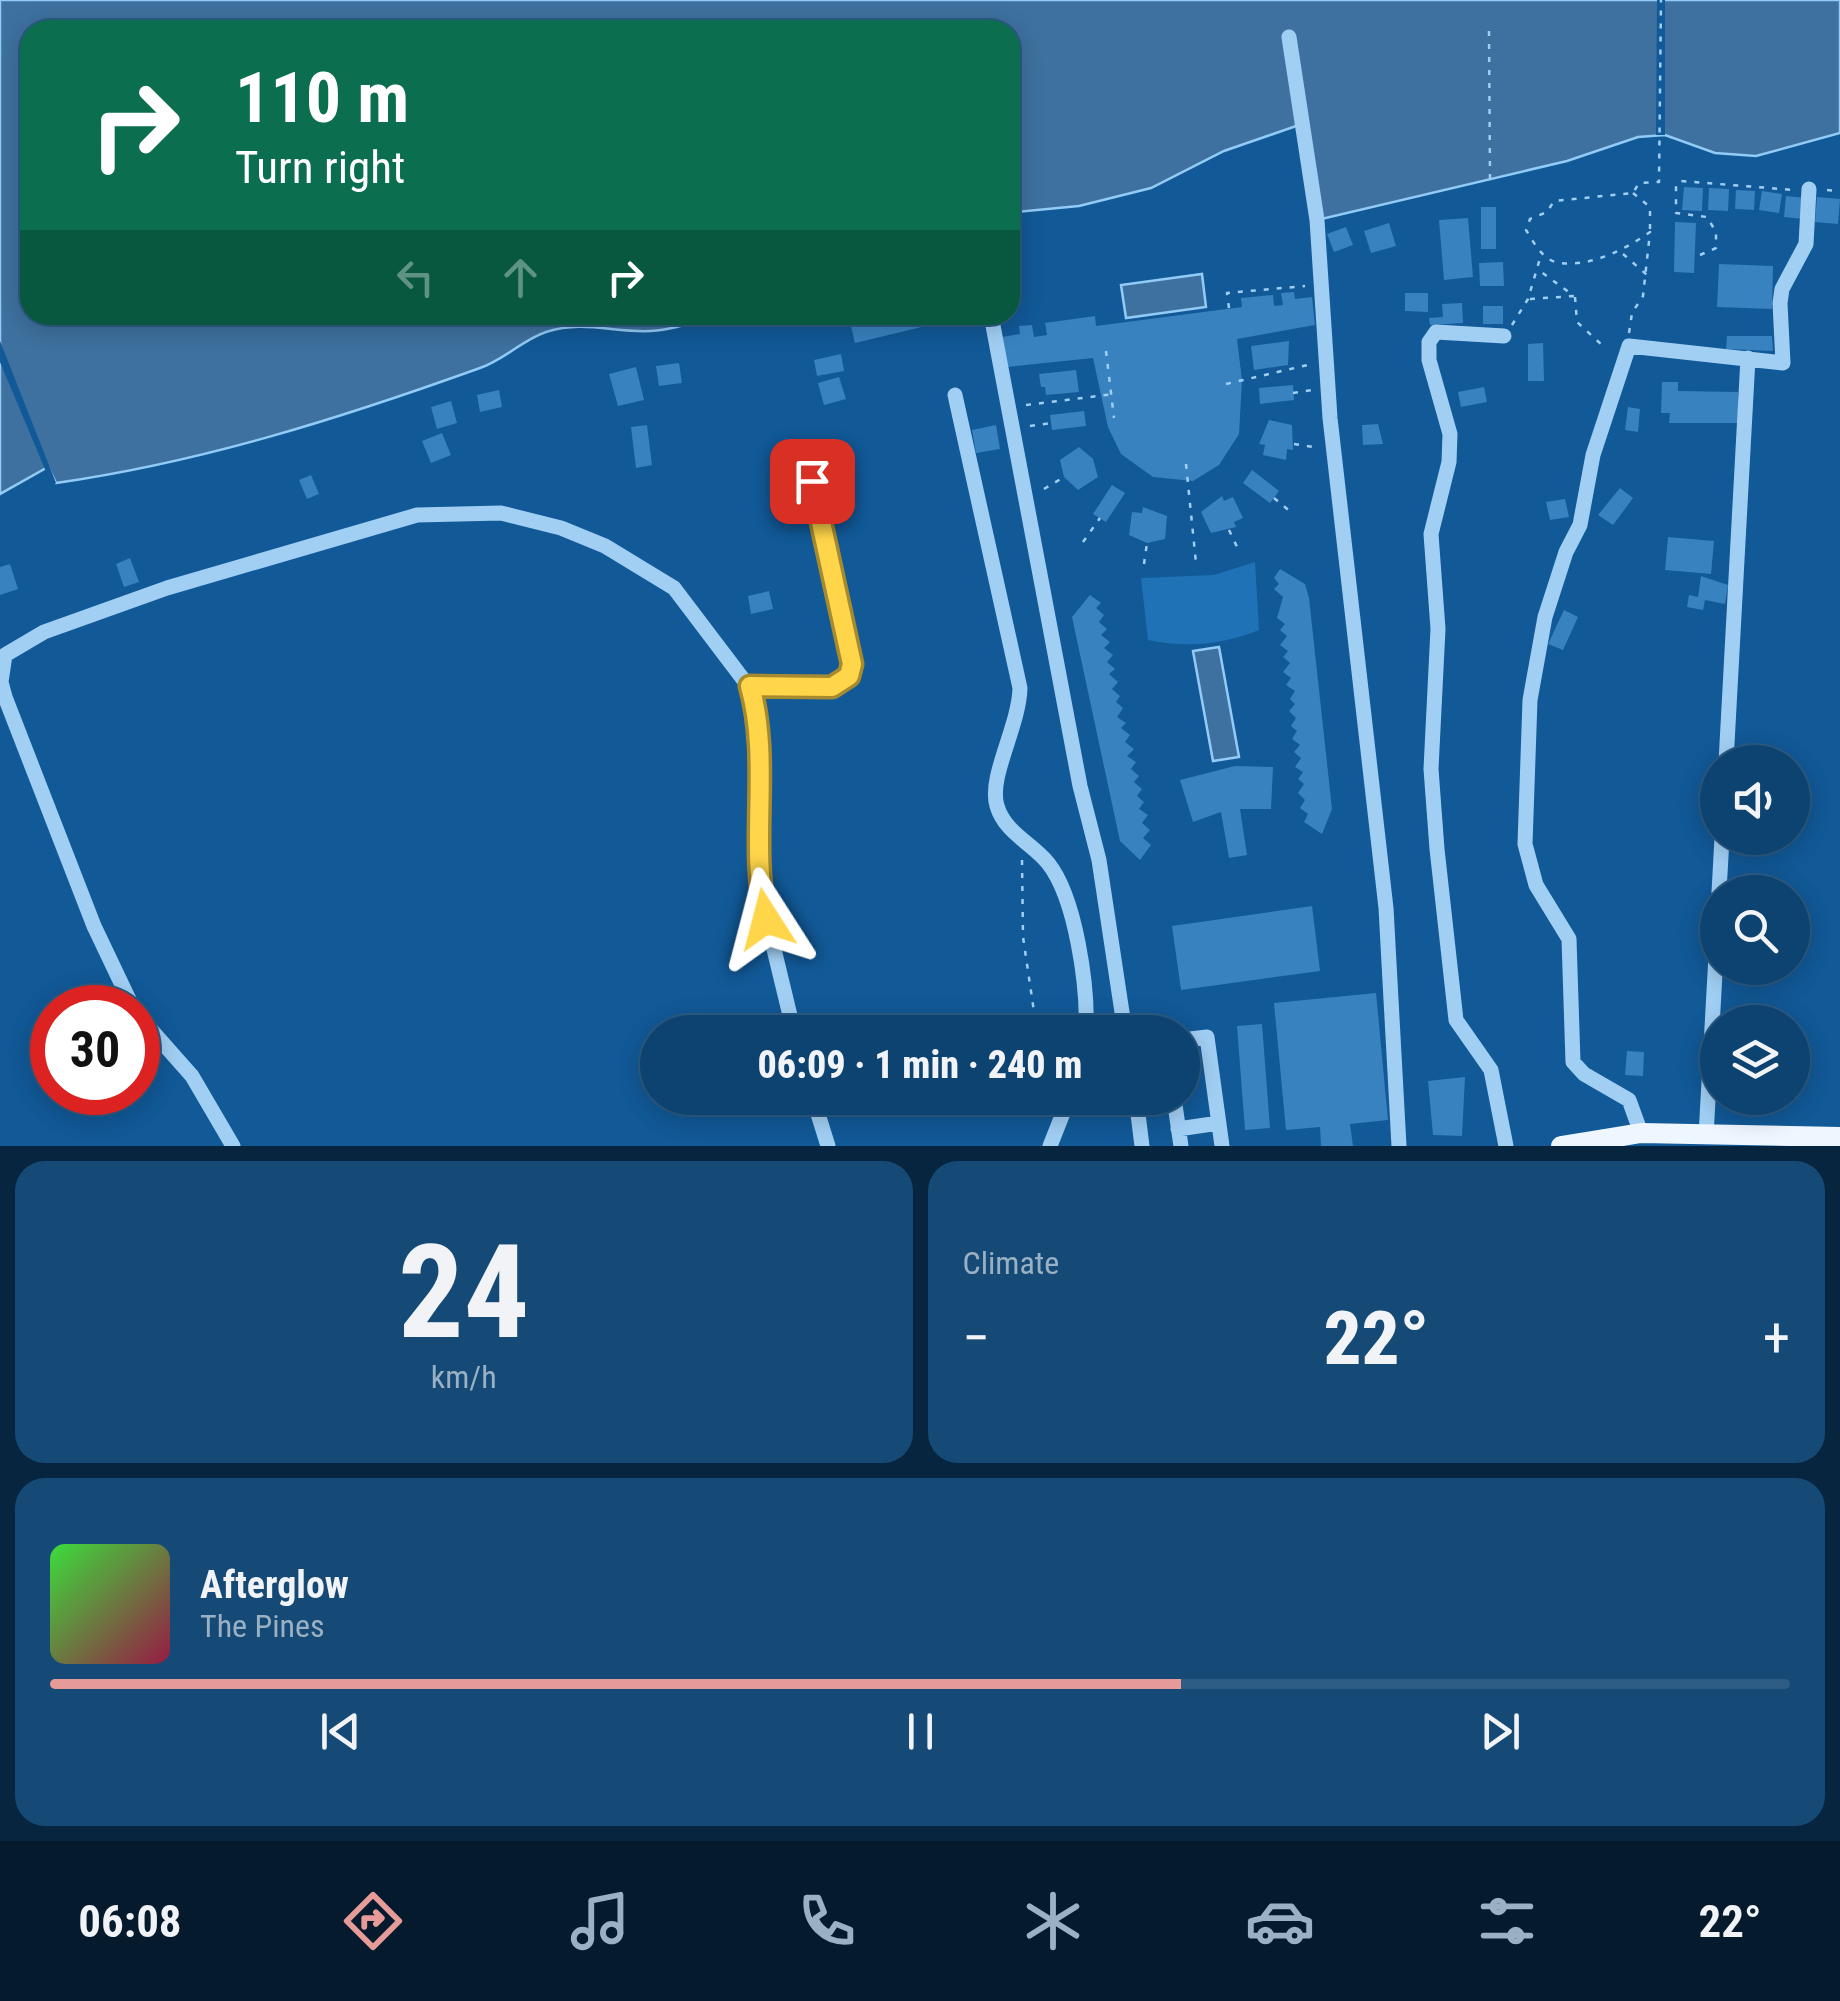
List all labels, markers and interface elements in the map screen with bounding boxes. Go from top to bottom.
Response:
text: 110 m [235,57,409,139]
icon: right [70,60,200,190]
text: Turn right [235,141,405,194]
icon: left [388,250,443,305]
icon: ahead [493,250,548,305]
icon: right [598,250,653,305]
pin [770,439,855,524]
icon: arrive [785,454,840,509]
map controls [1700,745,1810,1115]
button: sound [1700,745,1810,855]
position arrow [714,867,818,971]
button: search [1700,875,1810,985]
speed limit sign: 30 [30,985,160,1115]
button: layers [1700,1005,1810,1115]
text: 06:09 · 1 min · 240 m [758,1043,1082,1087]
text: 24 [398,1216,529,1369]
text: Climate [963,1244,1059,1282]
text: 22° [1323,1294,1429,1382]
text: − [963,1306,990,1370]
text: + [1763,1306,1790,1370]
text: km/h [431,1358,497,1396]
text: Afterglow [200,1563,349,1607]
text: The Pines [200,1607,325,1645]
icon: previous [313,1704,368,1759]
icon: pause [893,1704,948,1759]
icon: next [1473,1704,1528,1759]
icon: directions [338,1886,408,1956]
icon: music [565,1886,635,1956]
icon: phone [792,1886,862,1956]
icon: climate [1018,1886,1088,1956]
icon: car [1245,1886,1315,1956]
icon: filters [1472,1886,1542,1956]
text: 06:08 [78,1895,182,1948]
text: 22° [1699,1895,1762,1948]

